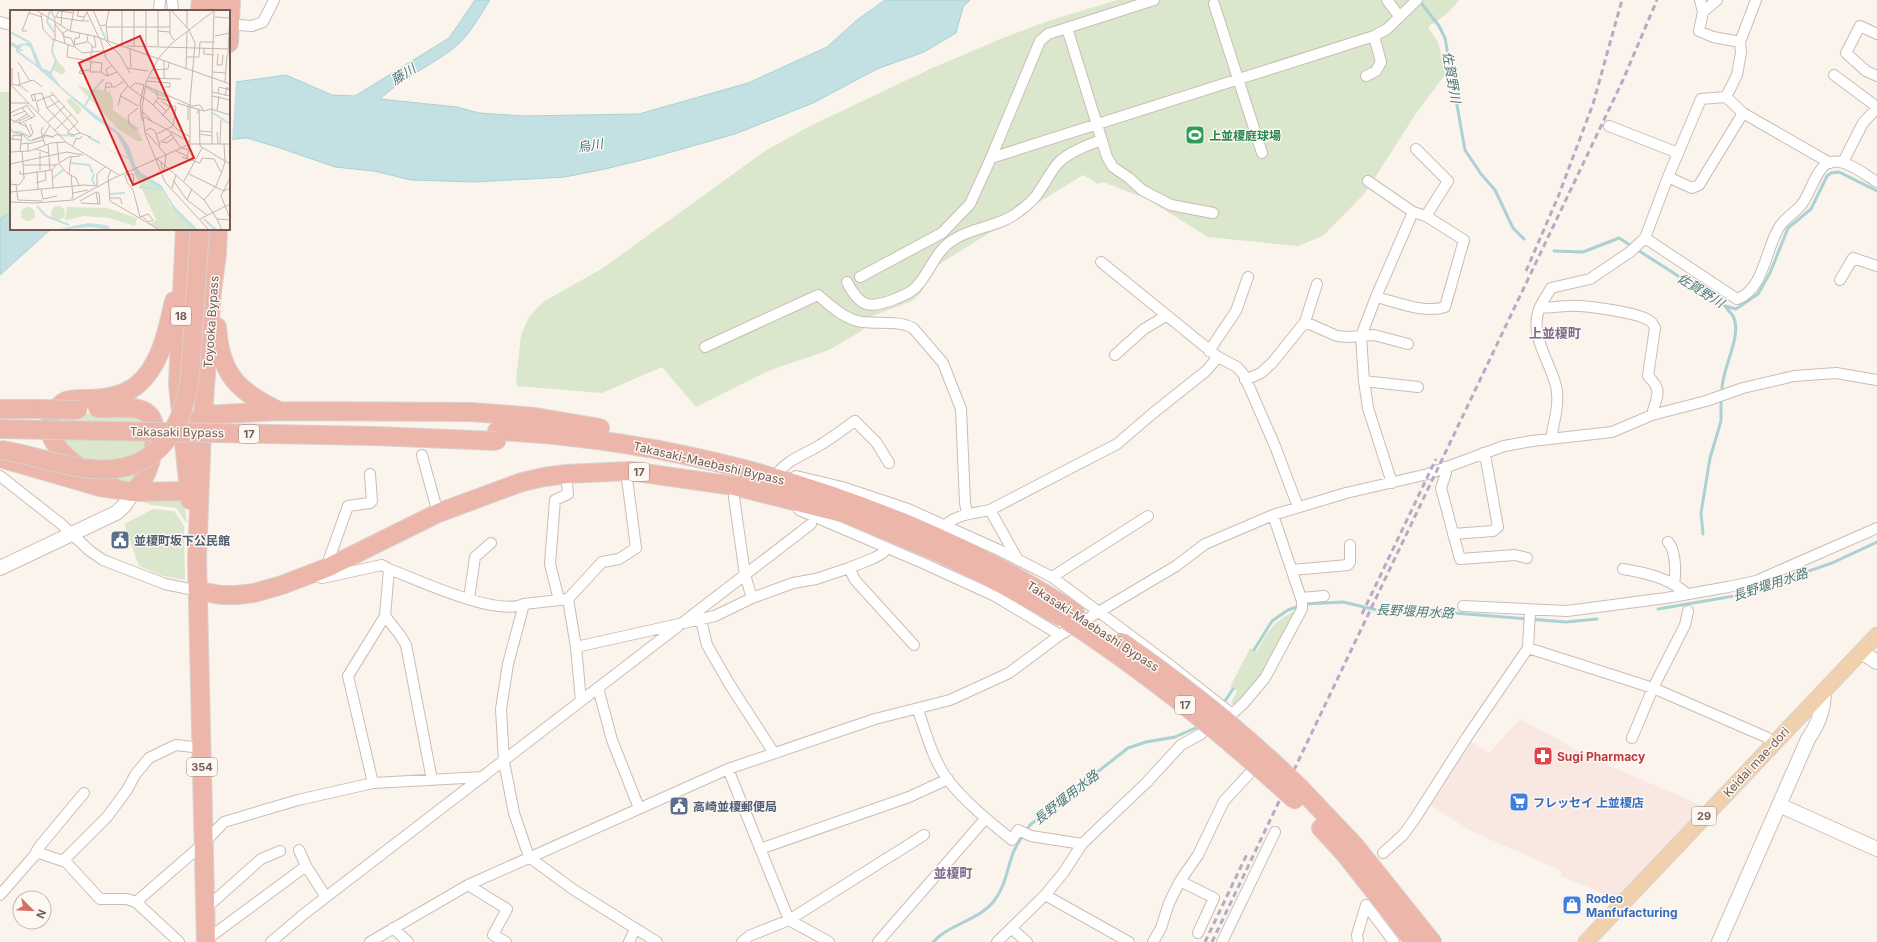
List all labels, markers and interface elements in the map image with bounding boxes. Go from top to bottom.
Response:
inset map [10,10,230,230]
water label: 佐賀野川 [1440,50,1465,106]
water label: 藤川 [388,59,420,88]
sports icon: 上並榎庭球場 [1184,124,1206,146]
place label: 上並榎庭球場 [1209,128,1281,143]
water label: 烏川 [576,135,606,155]
water label: 佐賀野川 [1675,269,1729,312]
street label: Toyooka Bypass [200,275,222,369]
road number: 18 [171,307,191,325]
district label: 上並榎町 [1529,325,1581,341]
street label: Takasaki Bypass [130,424,224,440]
road number: 17 [239,425,259,443]
street label: Takasaki-Maebashi Bypass [632,438,786,488]
road number: 17 [629,463,649,481]
public building icon: 並榎町坂下公民館 [109,529,131,551]
place label: 並榎町坂下公民館 [134,533,230,548]
water label: 長野堰用水路 [1730,564,1811,604]
street label: Takasaki-Maebashi Bypass [1024,578,1162,674]
water label: 長野堰用水路 [1376,601,1455,621]
road number: 17 [1175,696,1195,714]
street label: Keidai mae-dori [1720,724,1792,800]
pharmacy icon: Sugi Pharmacy [1532,745,1554,767]
place label: Sugi Pharmacy [1557,749,1646,764]
road number: 354 [187,758,217,776]
water label: 長野堰用水路 [1030,766,1102,827]
supermarket icon: フレッセイ 上並榎店 [1508,791,1530,813]
public building icon: 高崎並榎郵便局 [668,795,690,817]
place label: フレッセイ 上並榎店 [1533,795,1644,810]
place label: 高崎並榎郵便局 [693,799,777,814]
road number: 29 [1692,807,1716,825]
district label: 並榎町 [933,865,973,881]
north arrow [12,890,52,930]
place label: Rodeo Manfufacturing [1586,891,1678,920]
shop icon: Rodeo Manfufacturing [1561,894,1583,916]
text: N [33,907,49,921]

